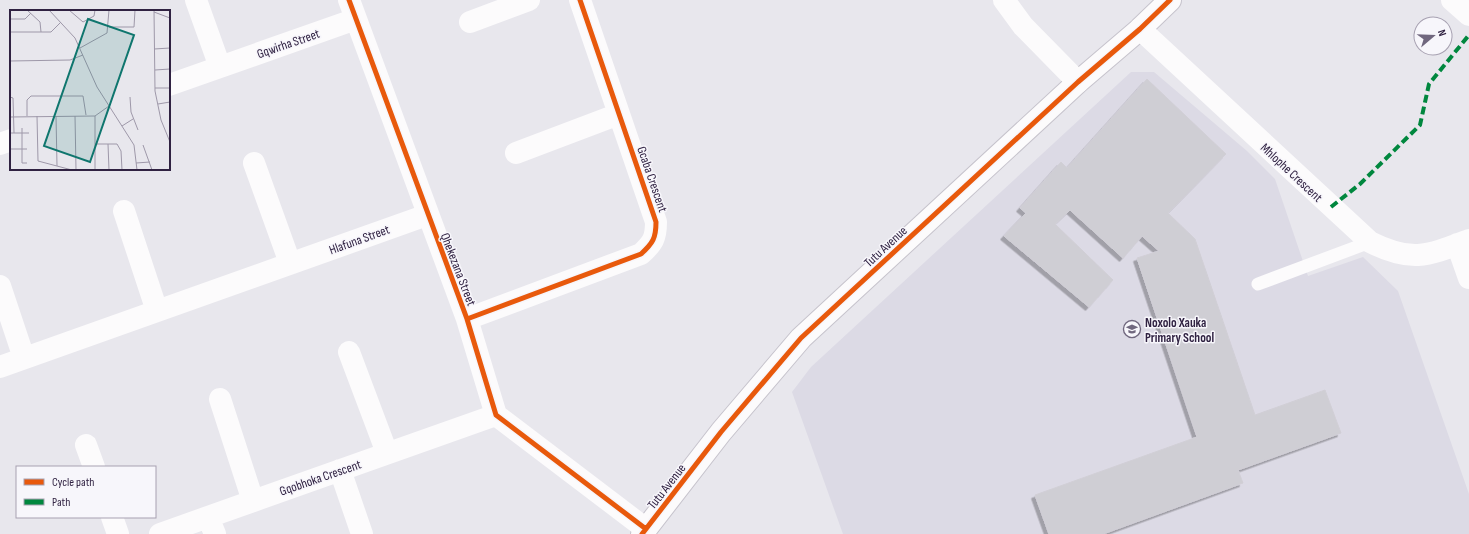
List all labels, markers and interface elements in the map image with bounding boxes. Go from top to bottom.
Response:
inset map [10,10,170,170]
north arrow [1413,16,1453,56]
street label: Gqwirha Street [255,26,322,62]
text: N [1435,28,1449,38]
street label: Mhlophe Crescent [1257,140,1326,206]
street label: Gcaba Crescent [633,144,671,214]
street label: Hlafuna Street [327,222,392,258]
street label: Tutu Avenue [861,223,911,271]
street label: Qhekezana Street [437,231,479,308]
place label: Noxolo Xauka Primary School [1145,315,1214,346]
school or university icon: Noxolo Xauka Primary School [1122,319,1142,339]
street label: Gqobhoka Crescent [277,456,363,499]
street label: Tutu Avenue [644,461,689,512]
legend [16,466,156,518]
text: Cycle path [52,475,94,490]
text: Path [52,495,70,510]

